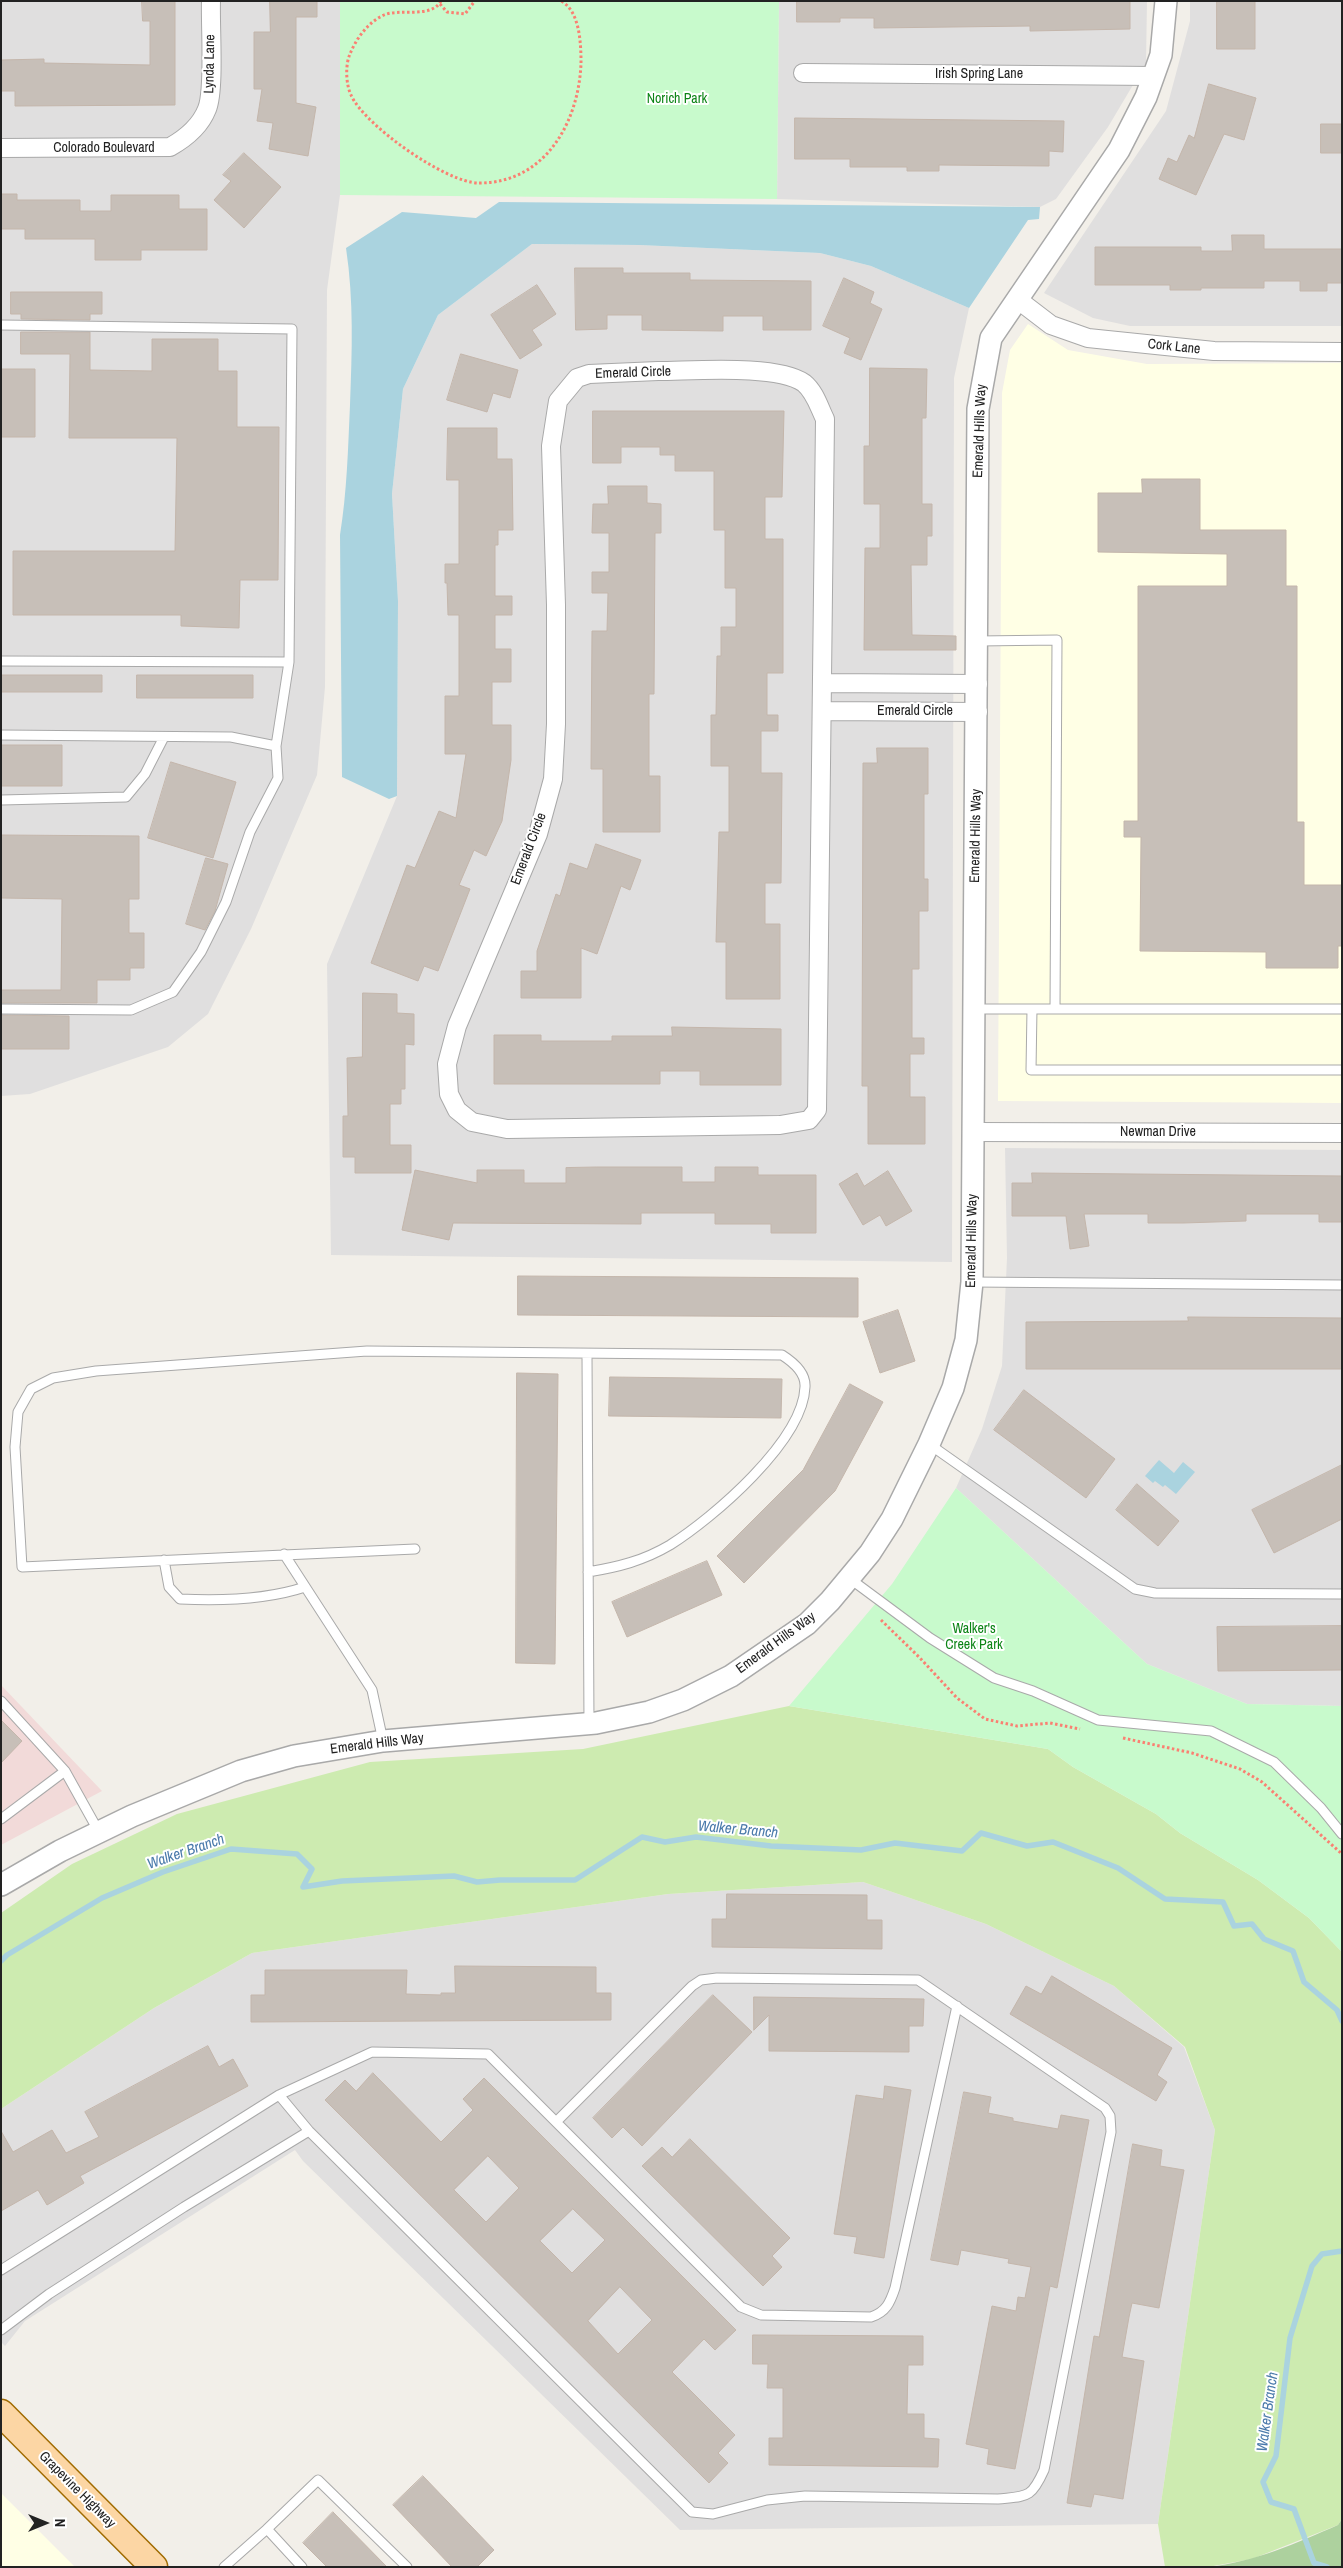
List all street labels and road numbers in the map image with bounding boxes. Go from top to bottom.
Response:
street label: Lynda Lane [201,34,219,94]
street label: Irish Spring Lane [935,66,1023,82]
street label: Colorado Boulevard [53,140,155,156]
street label: Cork Lane [1147,336,1201,358]
street label: Emerald Circle [595,363,671,383]
street label: Emerald Hills Way [970,384,990,478]
street label: Emerald Circle [877,703,953,719]
street label: Emerald Hills Way [967,789,985,883]
street label: Emerald Circle [508,811,550,887]
street label: Newman Drive [1120,1124,1196,1140]
street label: Emerald Hills Way [963,1194,981,1288]
street label: Emerald Hills Way [733,1609,819,1677]
street label: Emerald Hills Way [329,1730,425,1758]
street label: Grapevine Highway [35,2448,119,2532]

